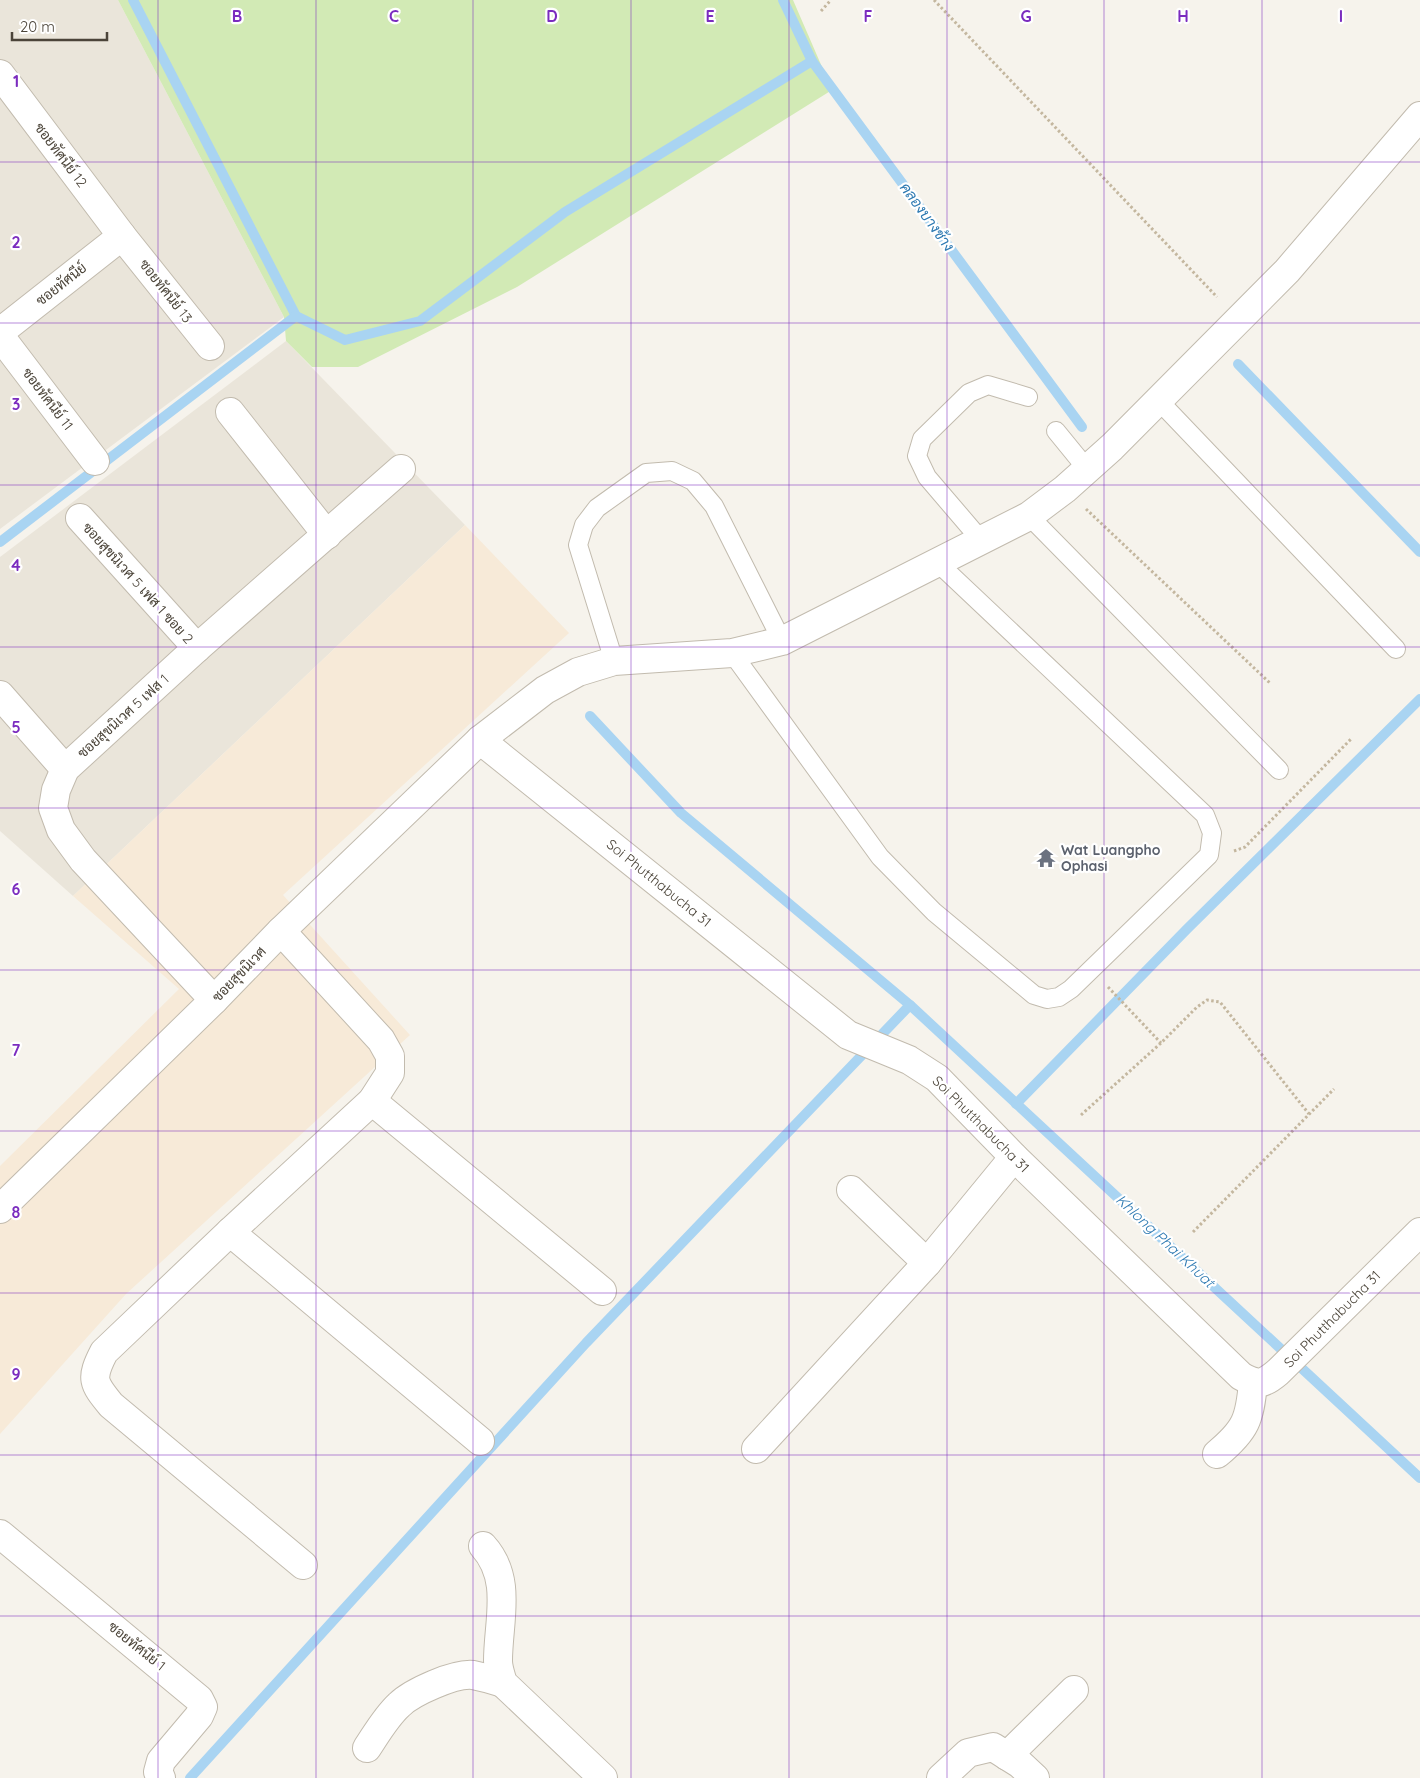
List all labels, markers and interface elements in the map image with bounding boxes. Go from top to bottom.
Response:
text: B [232,6,242,26]
text: C [389,6,399,26]
text: D [546,6,558,26]
text: E [705,6,715,26]
text: F [864,6,873,26]
text: G [1020,6,1032,26]
text: H [1177,6,1189,26]
text: I [1339,6,1343,26]
scale bar [12,10,108,42]
text: 20 m [20,17,55,36]
text: 1 [13,71,19,91]
street label: ซอยทัศนีย์ 12 [31,119,91,191]
water label: คลองบางช้าง [896,179,959,255]
text: 2 [11,232,21,252]
street label: ซอยทัศนีย์ 13 [136,256,196,326]
street label: ซอยทัศนีย์ [32,259,90,309]
street label: ซอยทัศนีย์ 11 [19,364,77,434]
text: 3 [12,394,20,414]
street label: ซอยสุขนิเวศ 5 เฟส 1 ซอย 2 [78,519,197,648]
text: 4 [11,555,21,575]
street label: ซอยสุขนิเวศ 5 เฟส 1 [74,670,173,763]
text: 5 [11,717,21,737]
street label: Soi Phutthabucha 31 [603,835,715,931]
place label: Wat Luangpho Ophasi [1061,841,1161,875]
temple icon: Wat Luangpho Ophasi [1035,847,1057,869]
text: 6 [12,879,21,899]
street label: ซอยสุขนิเวศ [208,943,271,1006]
text: 7 [12,1040,21,1060]
street label: Soi Phutthabucha 31 [929,1072,1033,1176]
water label: Khlong Phai Khuat [1112,1190,1220,1293]
text: 8 [12,1202,21,1222]
street label: Soi Phutthabucha 31 [1280,1267,1384,1371]
text: 9 [11,1364,21,1384]
street label: ซอยทัศนีย์ 1 [105,1617,169,1675]

